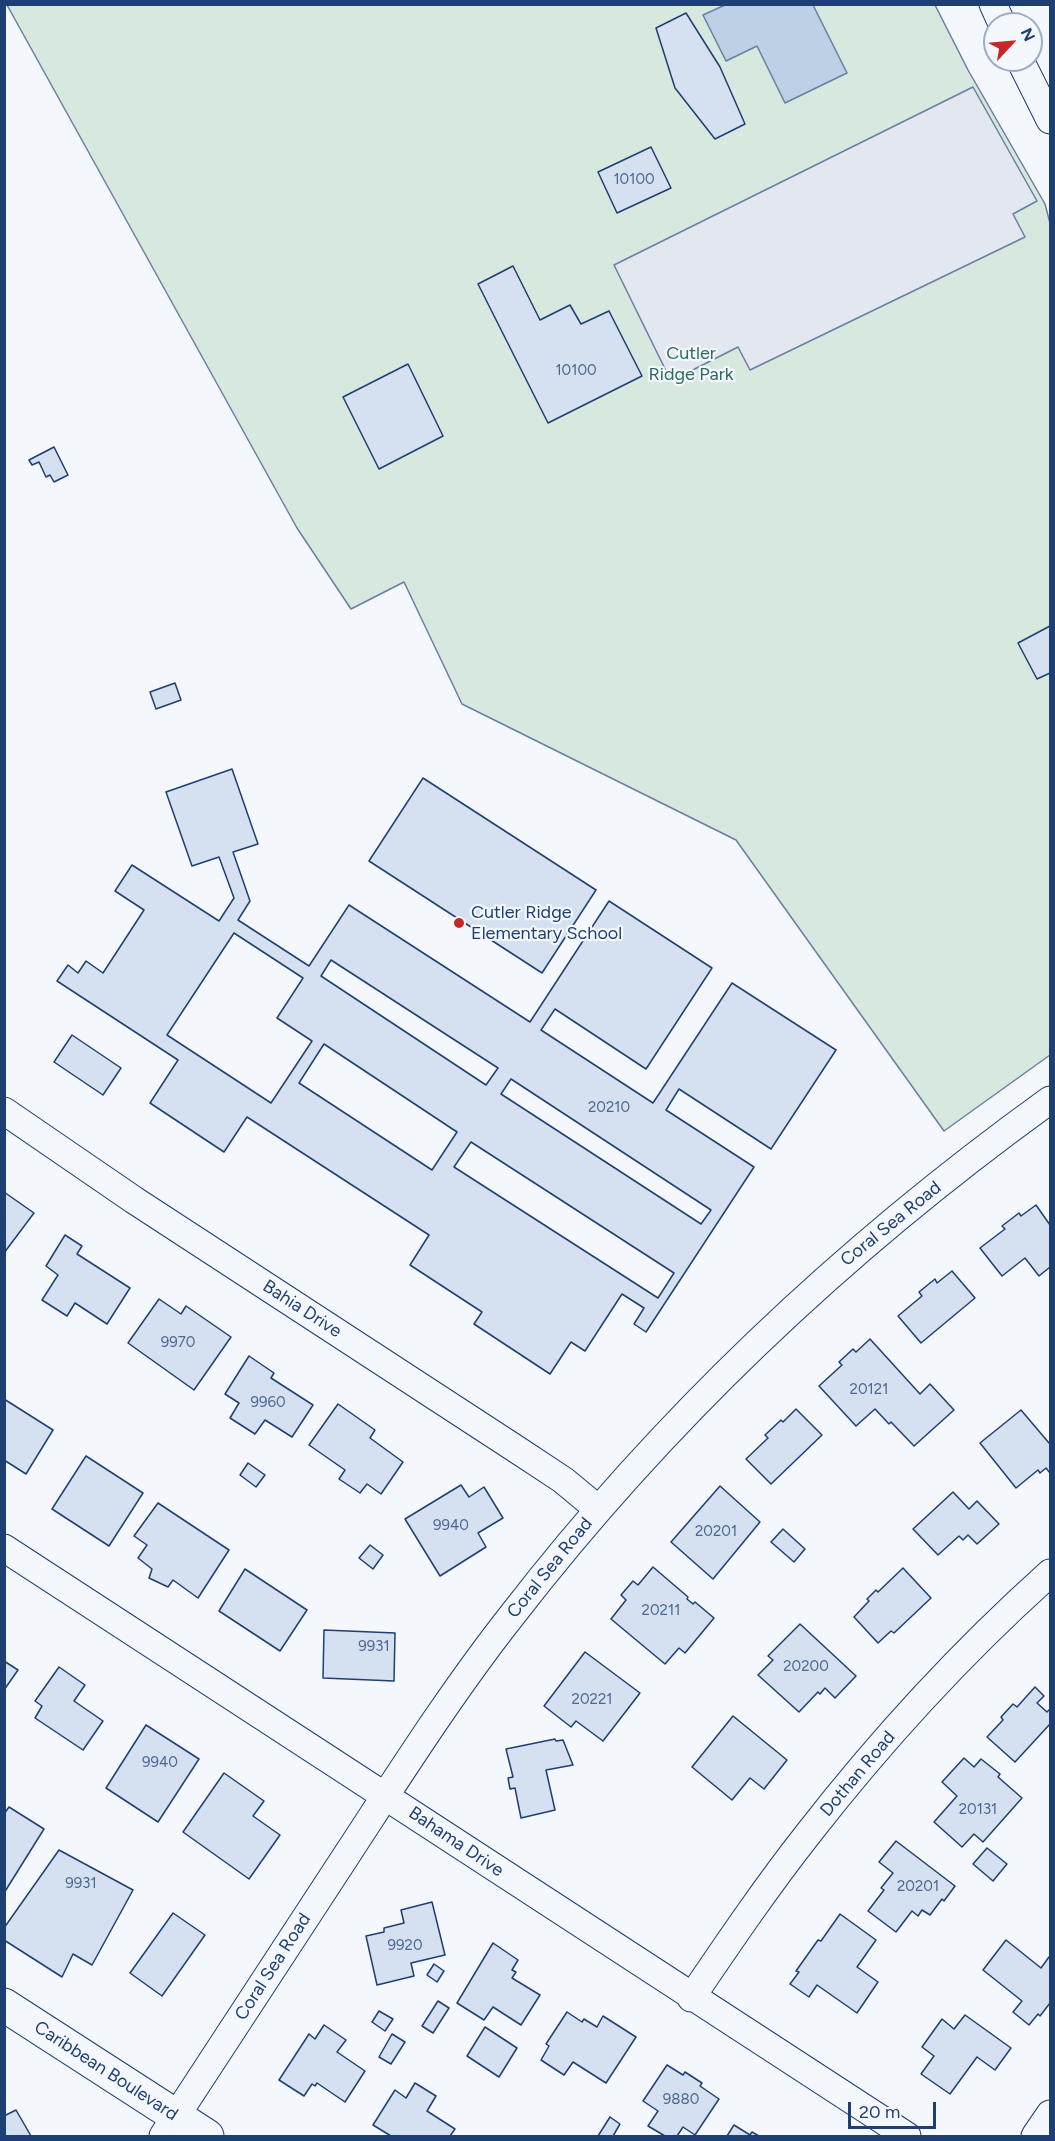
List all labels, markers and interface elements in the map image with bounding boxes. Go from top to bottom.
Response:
north arrow [983,12,1043,72]
text: N [1017,25,1039,44]
house number: 10100 [613,171,655,189]
park label: Cutler Ridge Park [648,343,734,386]
house number: 10100 [555,362,597,380]
place label: Cutler Ridge Elementary School [471,902,622,944]
marker: Cutler Ridge Elementary School [452,916,466,930]
house number: 20210 [588,1099,630,1117]
street label: Coral Sea Road [836,1177,946,1271]
street label: Bahia Drive [259,1276,345,1342]
house number: 9970 [161,1334,195,1352]
house number: 20121 [850,1381,888,1399]
house number: 9960 [250,1394,286,1412]
street label: Coral Sea Road [503,1513,597,1623]
house number: 9940 [433,1517,469,1535]
house number: 20201 [695,1523,737,1541]
house number: 20211 [642,1602,680,1620]
house number: 9931 [358,1638,390,1656]
house number: 20200 [783,1658,829,1676]
house number: 20221 [572,1691,612,1709]
street label: Dothan Road [816,1727,900,1821]
house number: 9940 [142,1754,178,1772]
house number: 20131 [959,1801,997,1819]
street label: Bahama Drive [404,1802,508,1882]
house number: 9931 [65,1875,97,1893]
house number: 20201 [897,1878,939,1896]
street label: Coral Sea Road [230,1910,316,2024]
house number: 9920 [388,1937,422,1955]
street label: Caribbean Boulevard [30,2016,182,2126]
scale bar [851,2090,940,2128]
house number: 9880 [663,2091,699,2109]
text: 20 m [859,2101,900,2123]

